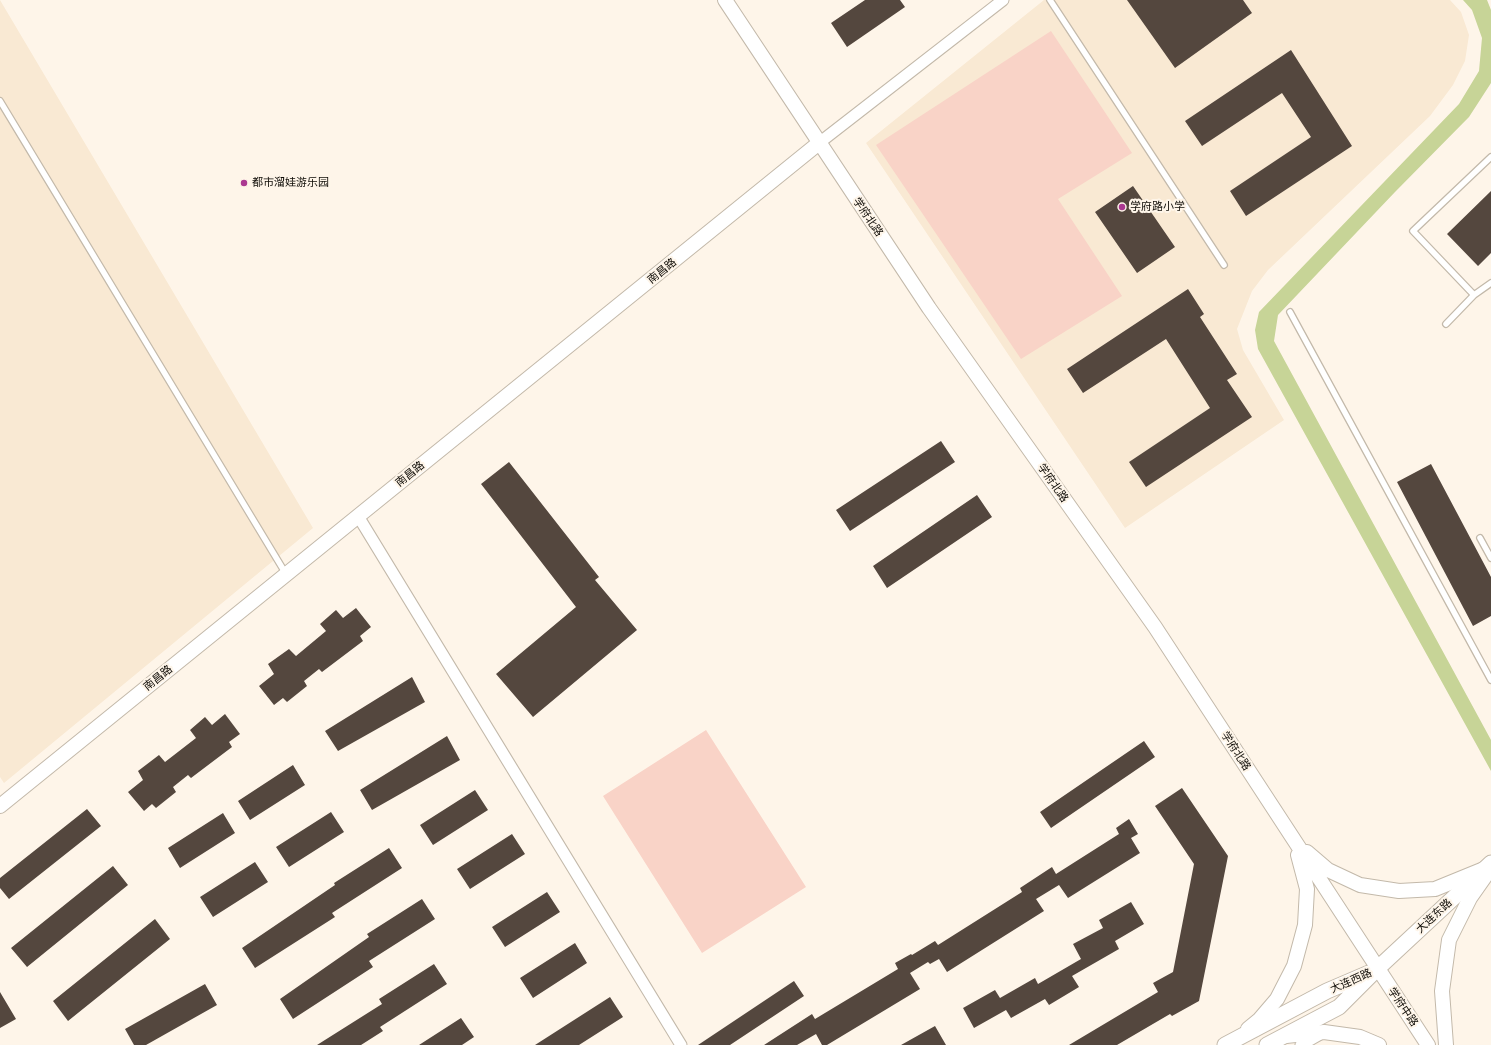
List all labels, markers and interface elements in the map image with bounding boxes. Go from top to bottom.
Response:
place label: 都市溜娃游乐园 [252,176,329,190]
marker: 都市溜娃游乐园 [239,178,249,188]
street label: 学府北路 [850,195,886,239]
place label: 学府路小学 [1130,200,1185,214]
marker: 学府路小学 [1117,202,1127,212]
street label: 南昌路 [645,255,679,287]
street label: 南昌路 [393,458,427,490]
street label: 学府北路 [1035,461,1071,505]
street label: 南昌路 [141,662,175,694]
street label: 学府北路 [1218,729,1254,773]
street label: 大连东路 [1413,896,1455,936]
street label: 大连西路 [1328,966,1374,996]
street label: 学府中路 [1385,985,1421,1029]

